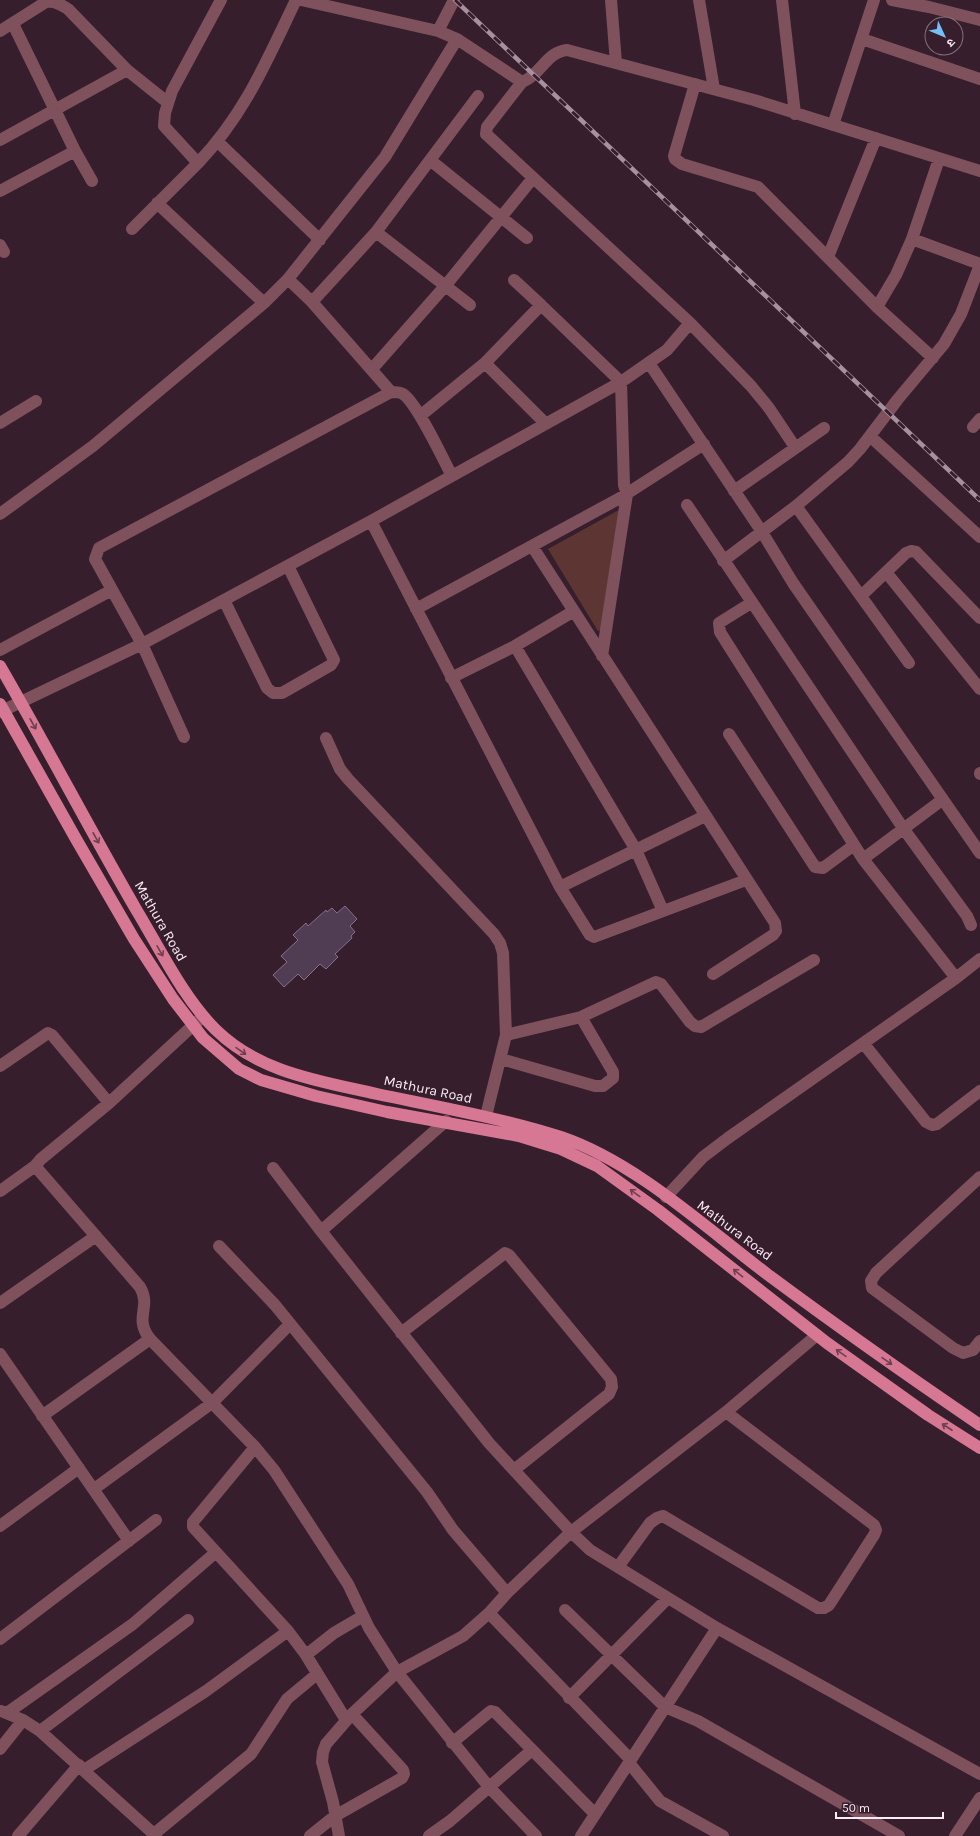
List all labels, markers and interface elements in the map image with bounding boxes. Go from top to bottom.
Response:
north arrow [924,16,964,56]
text: उ [944,36,958,50]
one-way arrow [30,718,37,730]
one-way arrow [92,832,100,844]
street label: Mathura Road [131,878,190,965]
one-way arrow [157,945,165,957]
one-way arrow [236,1047,247,1055]
street label: Mathura Road [382,1072,474,1107]
one-way arrow [630,1189,641,1197]
street label: Mathura Road [694,1197,776,1264]
one-way arrow [733,1269,744,1277]
one-way arrow [836,1349,847,1357]
one-way arrow [881,1357,892,1365]
one-way arrow [941,1423,953,1431]
scale bar [836,1794,943,1820]
text: 50 m [842,1801,870,1815]

